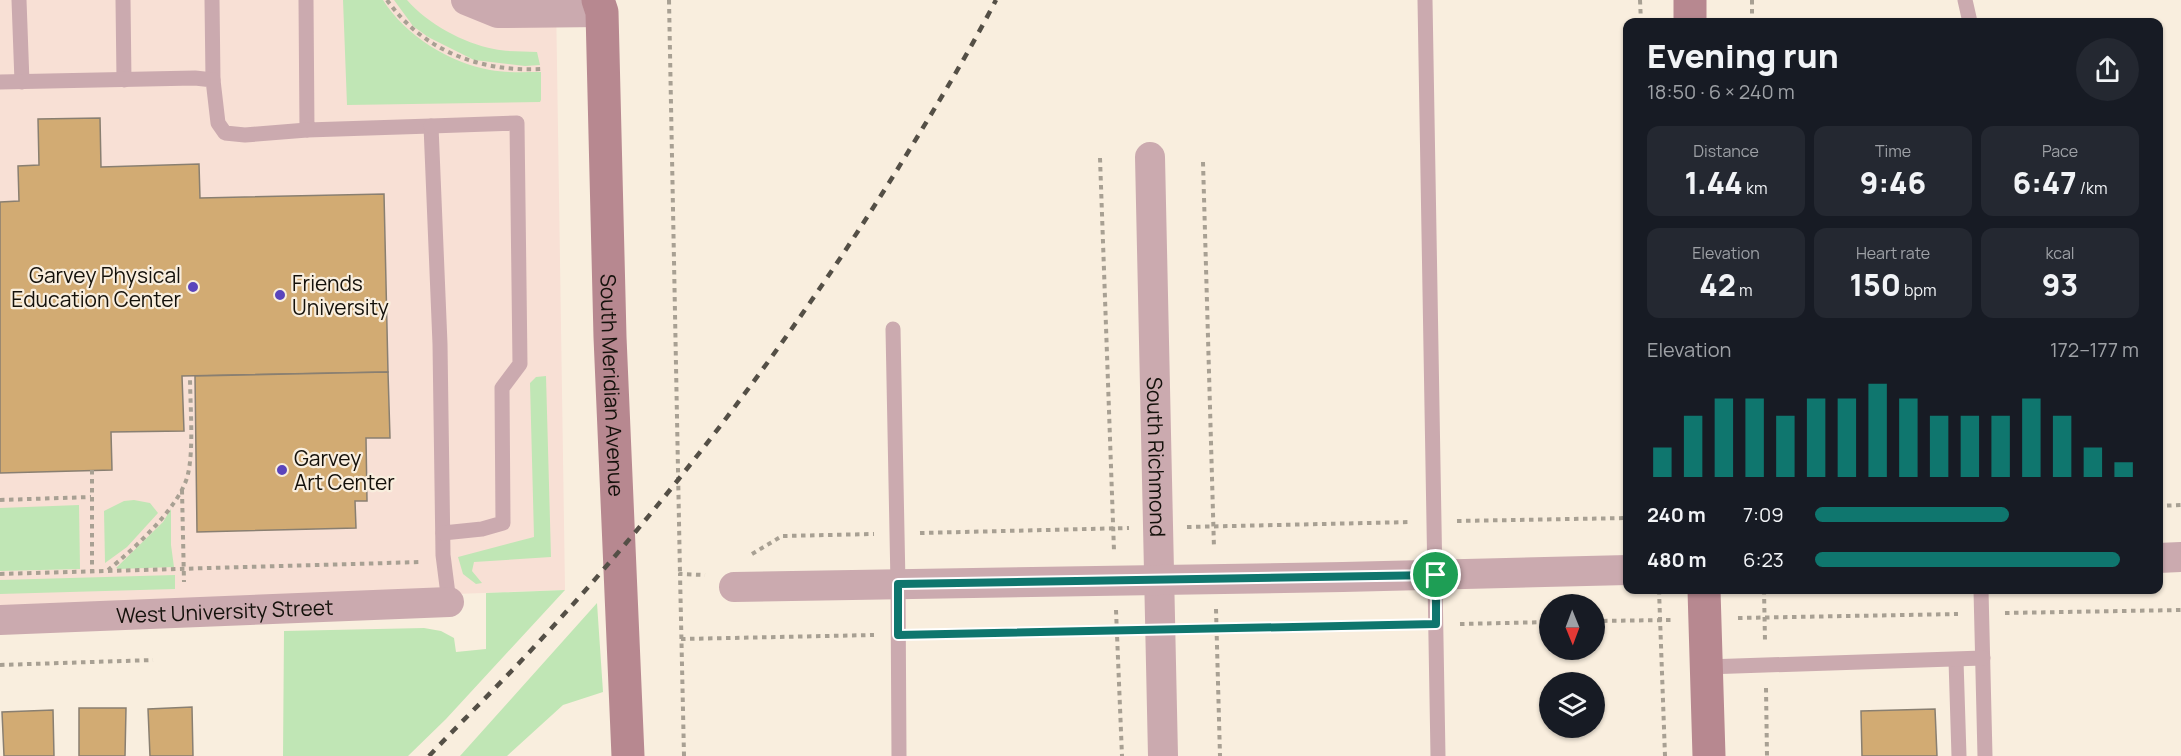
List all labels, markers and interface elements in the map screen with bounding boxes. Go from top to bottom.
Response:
text: Evening run [1647,33,1839,78]
button: share [2076,38,2139,101]
text: 18:50 · 6 × 240 m [1647,78,1795,105]
text: Distance [1693,140,1759,162]
text: Time [1875,140,1911,162]
text: Pace [2042,140,2078,162]
text: 1.44 [1684,162,1743,203]
text: 9:46 [1860,162,1926,203]
text: 6:47 [2012,162,2077,203]
text: km [1743,177,1768,199]
text: /km [2077,177,2108,199]
text: Elevation [1692,242,1760,264]
text: Heart rate [1856,242,1930,264]
text: kcal [2045,242,2075,264]
place label: Garvey Physical Education Center [11,261,181,313]
text: 42 [1699,264,1736,305]
text: 150 [1849,264,1901,305]
text: 93 [2042,264,2078,305]
place label: Friends University [292,269,389,321]
street label: South Meridian Avenue [594,273,631,497]
text: m [1736,279,1753,301]
text: bpm [1901,279,1937,301]
marker: Garvey Physical Education Center [186,280,200,294]
marker: Friends University [273,288,287,302]
text: Elevation [1647,336,1731,363]
text: 172–177 m [2050,336,2139,363]
street label: South Richmond [1141,377,1172,537]
place label: Garvey Art Center [294,444,395,496]
marker: Garvey Art Center [275,463,289,477]
text: 240 m [1647,501,1706,528]
text: 7:09 [1743,501,1784,528]
text: 480 m [1647,546,1707,573]
text: 6:23 [1743,546,1784,573]
pin [1410,549,1461,600]
icon: arrive [1419,558,1452,591]
street label: West University Street [116,593,334,629]
north arrow [1539,594,1605,660]
map controls [1539,594,1605,738]
button: layers [1539,672,1605,738]

